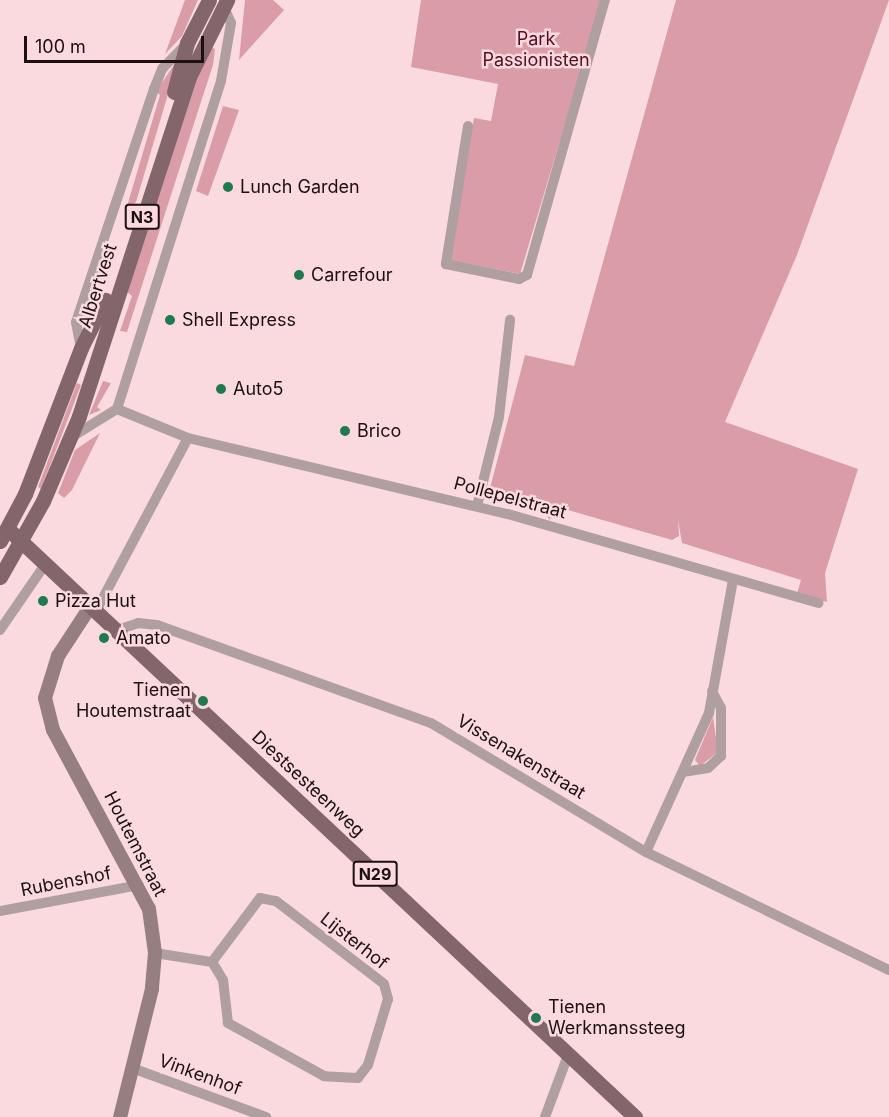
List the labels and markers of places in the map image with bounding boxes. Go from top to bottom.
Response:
place label: Lunch Garden [240,176,360,198]
marker: Lunch Garden [221,180,235,194]
place label: Carrefour [311,264,393,286]
marker: Carrefour [292,268,306,282]
place label: Shell Express [182,309,296,331]
marker: Shell Express [163,313,177,327]
place label: Auto5 [233,378,284,400]
marker: Auto5 [214,382,228,396]
place label: Brico [357,420,401,442]
marker: Brico [338,424,352,438]
place label: Pizza Hut [55,590,136,612]
marker: Pizza Hut [36,594,50,608]
place label: Amato [116,627,171,649]
marker: Amato [97,631,111,645]
place label: Tienen Houtemstraat [76,680,191,722]
marker: Tienen Houtemstraat [196,694,210,708]
place label: Tienen Werkmanssteeg [548,997,686,1040]
marker: Tienen Werkmanssteeg [529,1011,543,1025]

